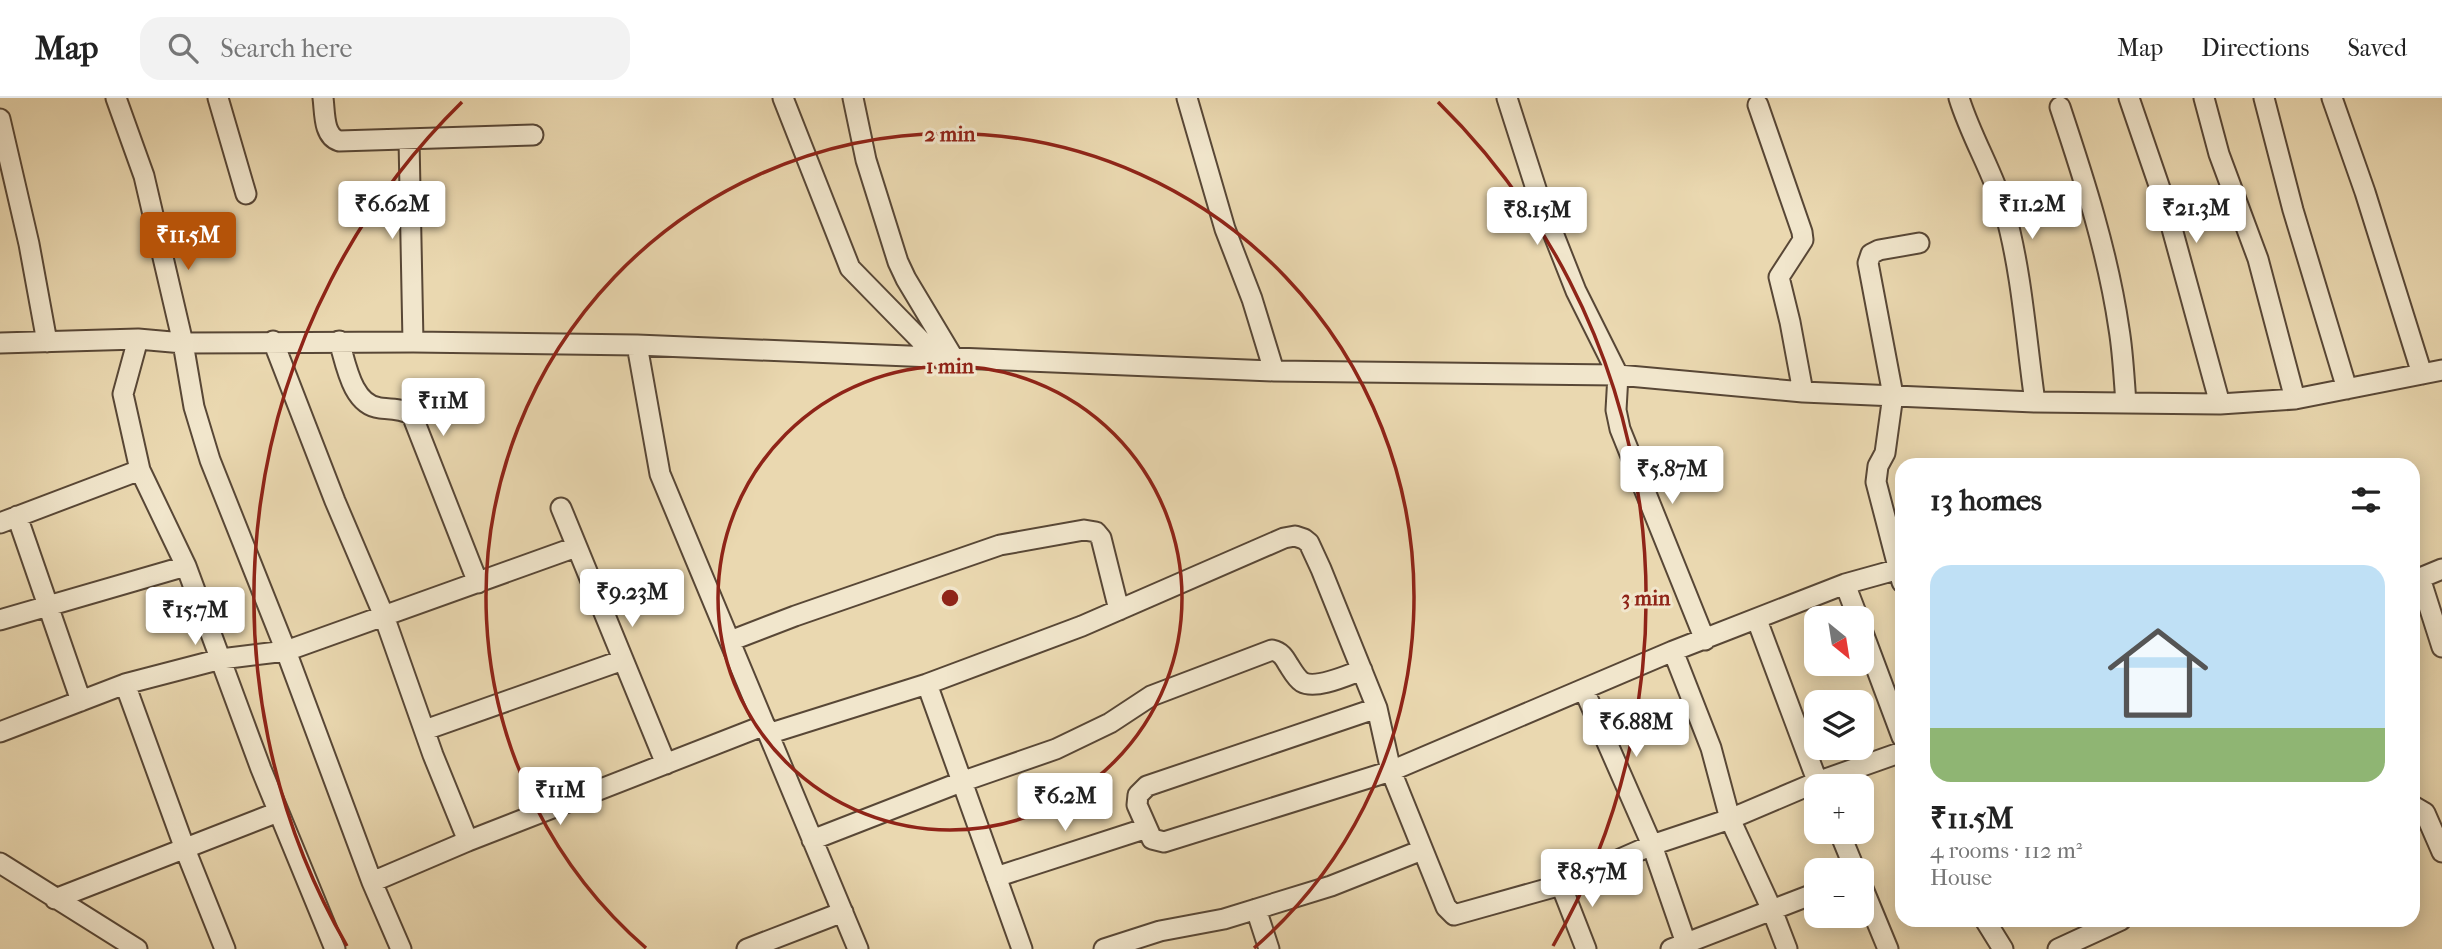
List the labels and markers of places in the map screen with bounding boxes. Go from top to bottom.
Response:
pin: ₹6.62M [335,181,449,241]
pin: ₹11.2M [1975,181,2089,241]
pin: ₹21.3M [2139,186,2253,245]
pin: ₹8.15M [1480,188,1594,247]
pin: ₹11.5M [131,212,245,272]
pin: ₹11M [402,378,484,438]
pin: ₹5.87M [1615,446,1729,506]
pin: ₹9.23M [575,570,689,629]
centre of rings [938,586,962,610]
pin: ₹15.7M [138,588,252,647]
pin: ₹6.88M [1579,700,1693,759]
pin: ₹11M [519,768,601,827]
pin: ₹6.2M [1016,774,1114,833]
pin: ₹8.57M [1535,850,1649,909]

